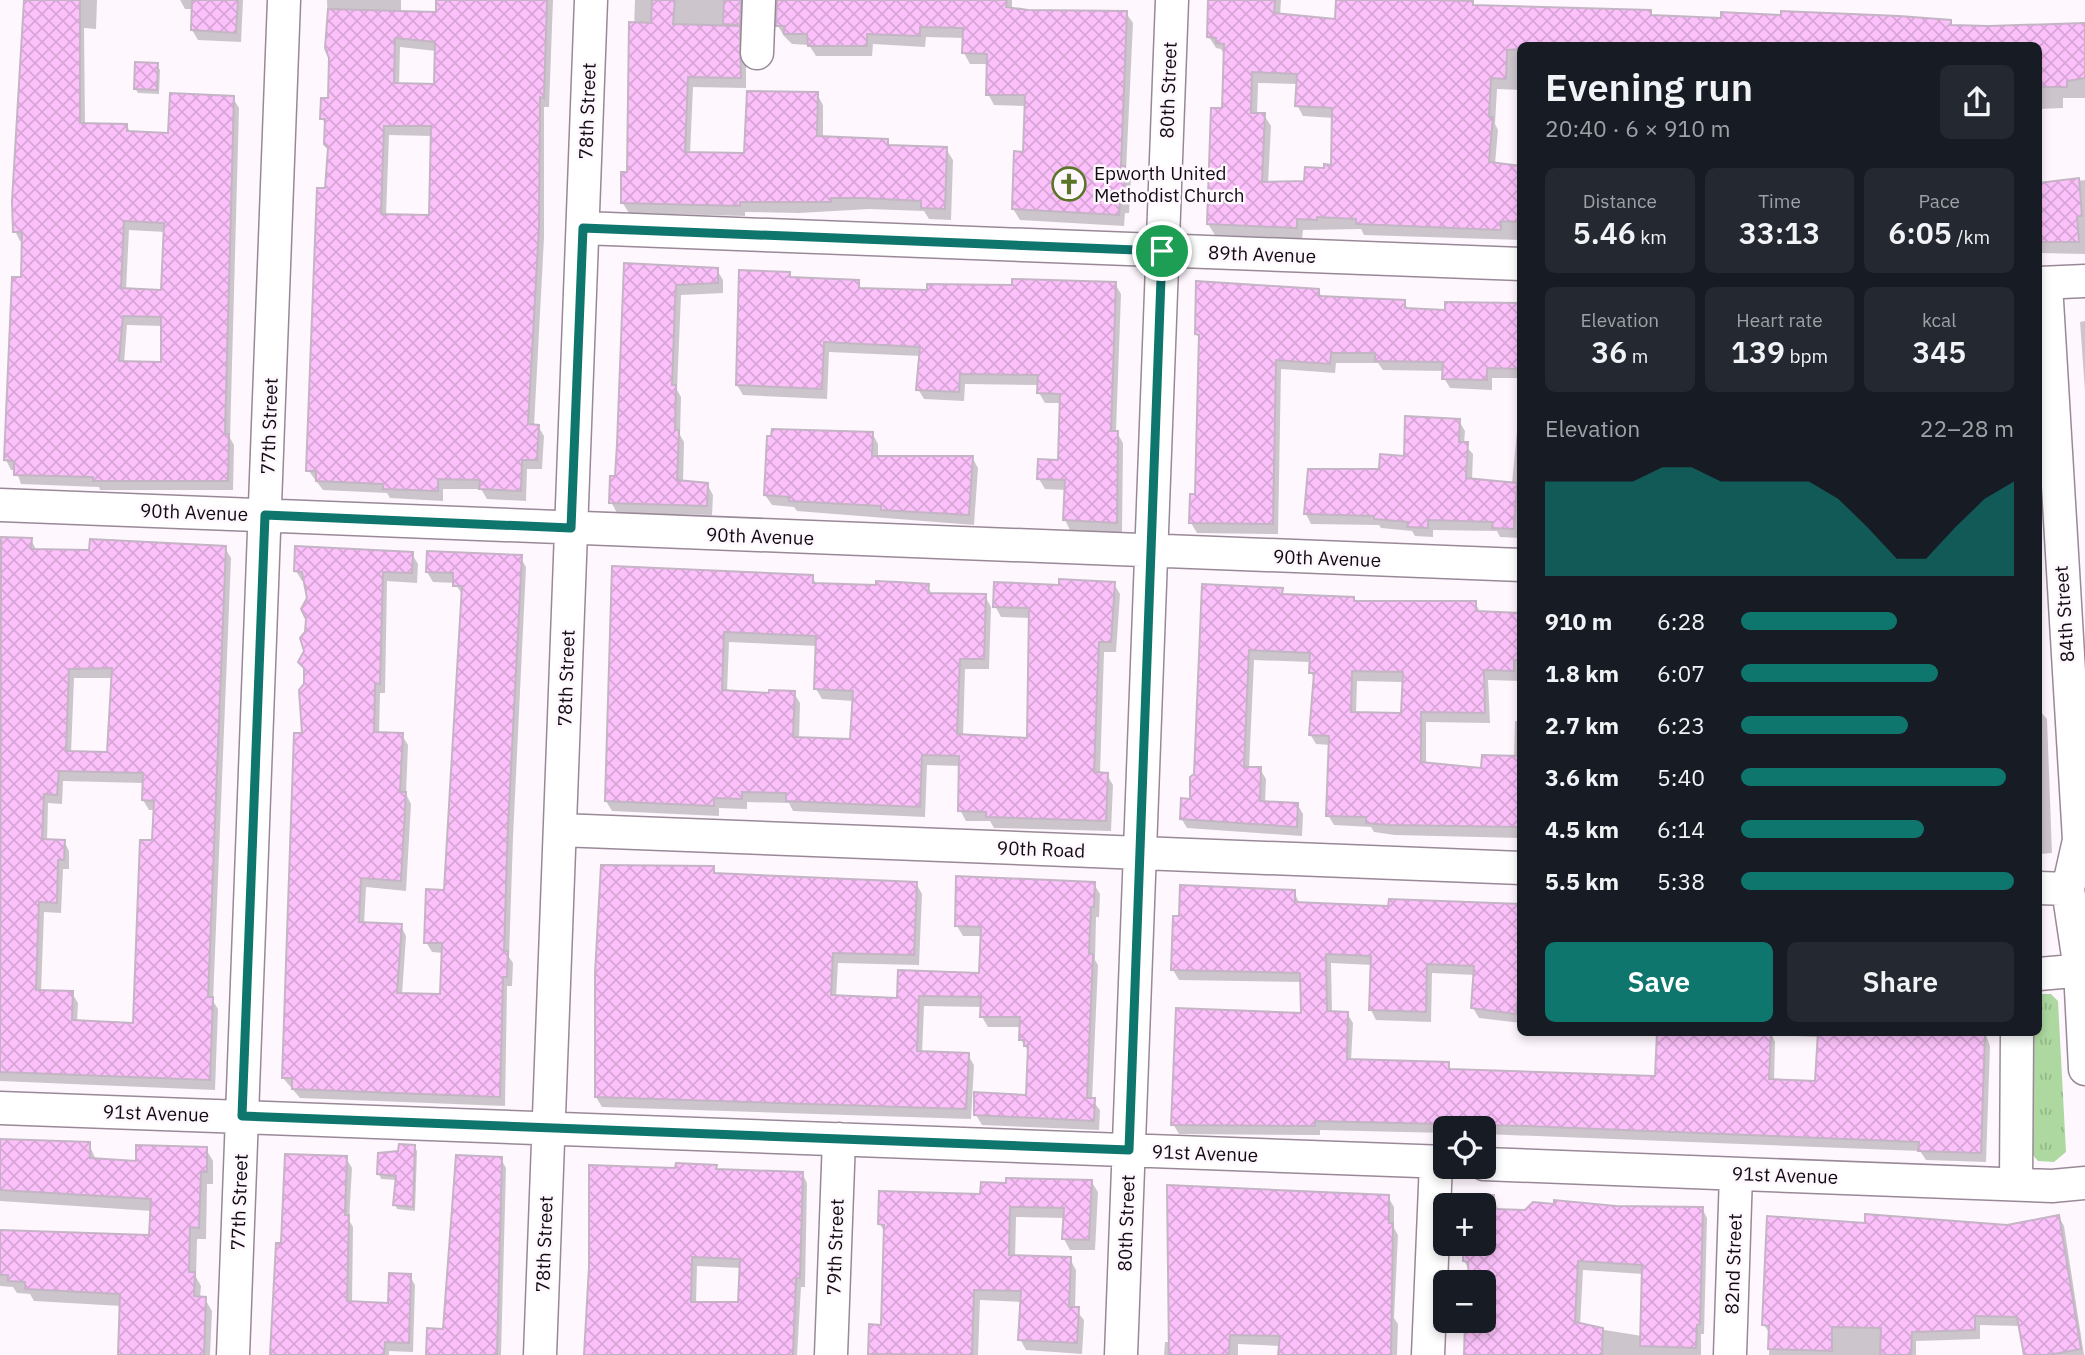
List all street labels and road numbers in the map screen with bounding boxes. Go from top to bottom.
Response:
street label: 80th Street [1154,41,1182,139]
street label: 78th Street [573,62,601,160]
street label: 89th Avenue [1208,240,1316,268]
street label: 77th Street [255,377,283,475]
street label: 90th Avenue [140,498,248,526]
street label: 90th Avenue [706,522,814,550]
street label: 90th Avenue [1273,544,1381,572]
street label: 84th Street [2049,565,2079,663]
street label: 78th Street [552,629,580,727]
street label: 90th Road [996,835,1086,863]
street label: 91st Avenue [102,1099,210,1127]
street label: 91st Avenue [1151,1139,1259,1167]
street label: 77th Street [225,1153,253,1251]
street label: 91st Avenue [1731,1161,1839,1189]
street label: 80th Street [1112,1174,1140,1272]
street label: 78th Street [530,1195,558,1293]
street label: 79th Street [821,1198,849,1296]
street label: 82nd Street [1719,1213,1747,1315]

